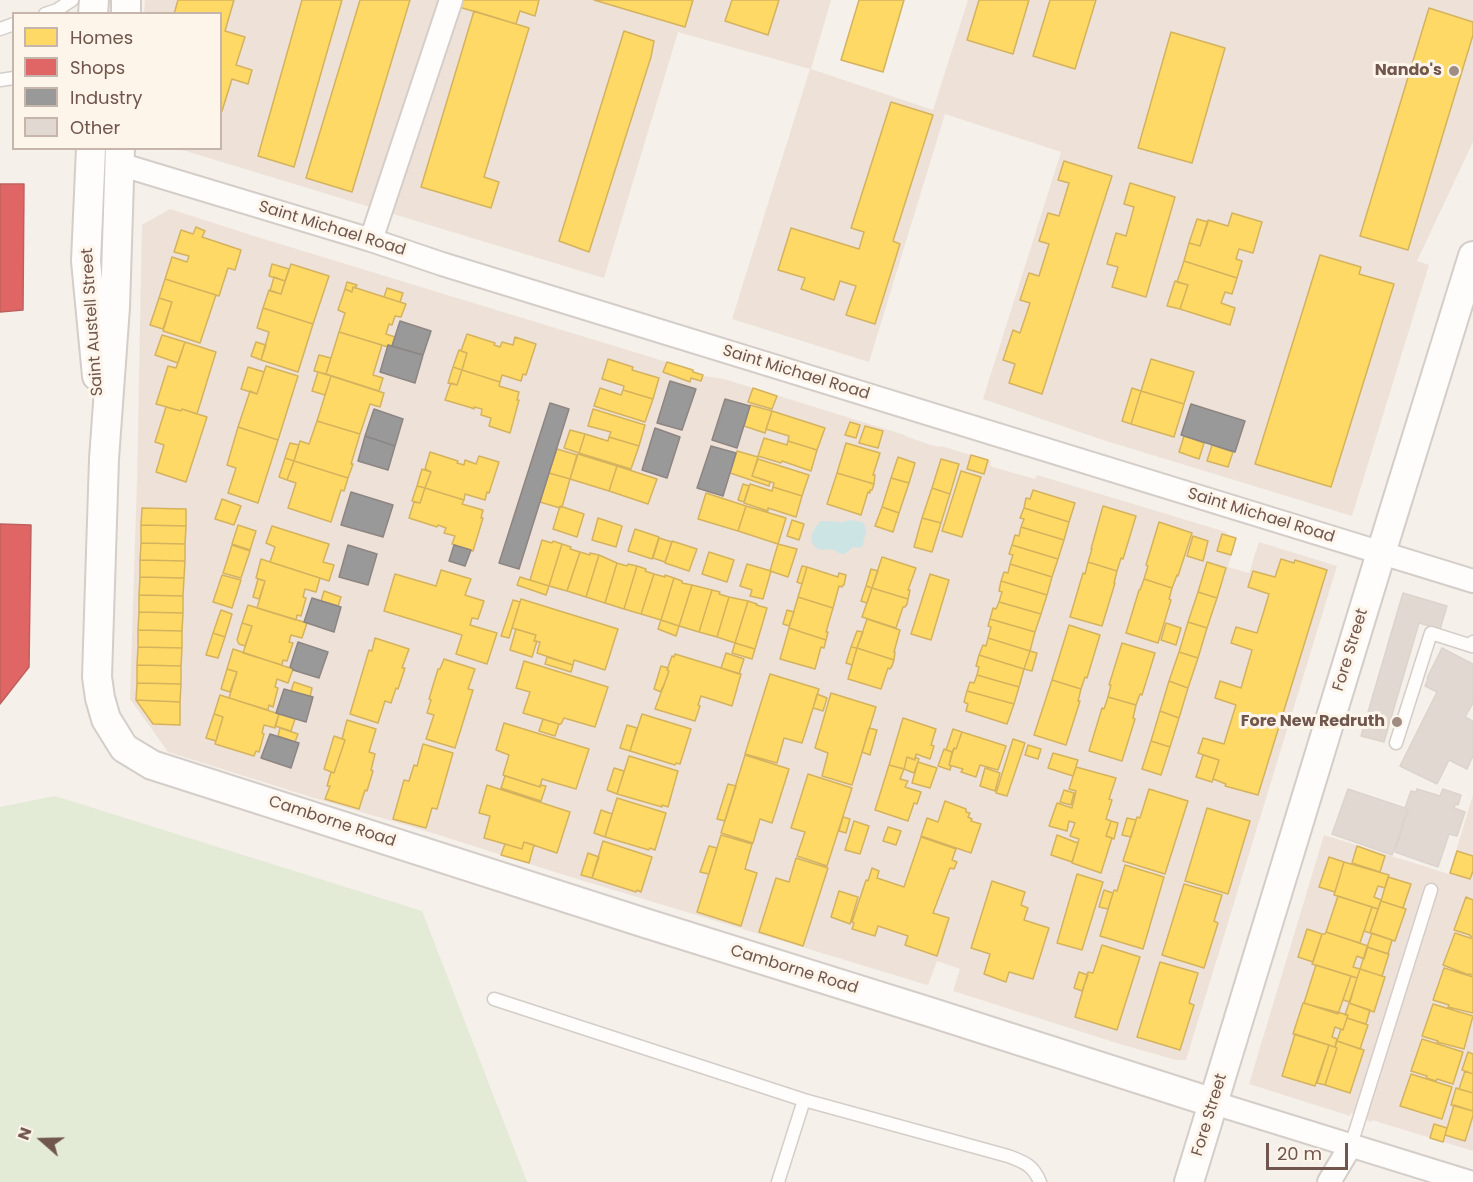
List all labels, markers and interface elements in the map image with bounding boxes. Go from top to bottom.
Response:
legend [12,12,222,150]
text: Homes [70,25,133,50]
text: Shops [70,55,125,80]
place label: Nando's [1375,61,1442,81]
marker: Nando's [1447,64,1461,78]
text: Industry [70,85,142,110]
text: Other [70,115,120,140]
street label: Saint Michael Road [256,197,408,261]
street label: Saint Austell Street [78,247,108,397]
street label: Saint Michael Road [720,341,872,405]
street label: Saint Michael Road [1185,484,1337,548]
street label: Fore Street [1329,606,1373,694]
place label: Fore New Redruth [1241,712,1385,732]
marker: Fore New Redruth [1390,715,1404,729]
street label: Camborne Road [266,792,398,852]
street label: Camborne Road [728,941,860,999]
street label: Fore Street [1188,1071,1232,1159]
north arrow [12,1110,72,1170]
text: N [12,1124,37,1143]
scale bar [1269,1131,1352,1169]
text: 20 m [1277,1141,1322,1166]

